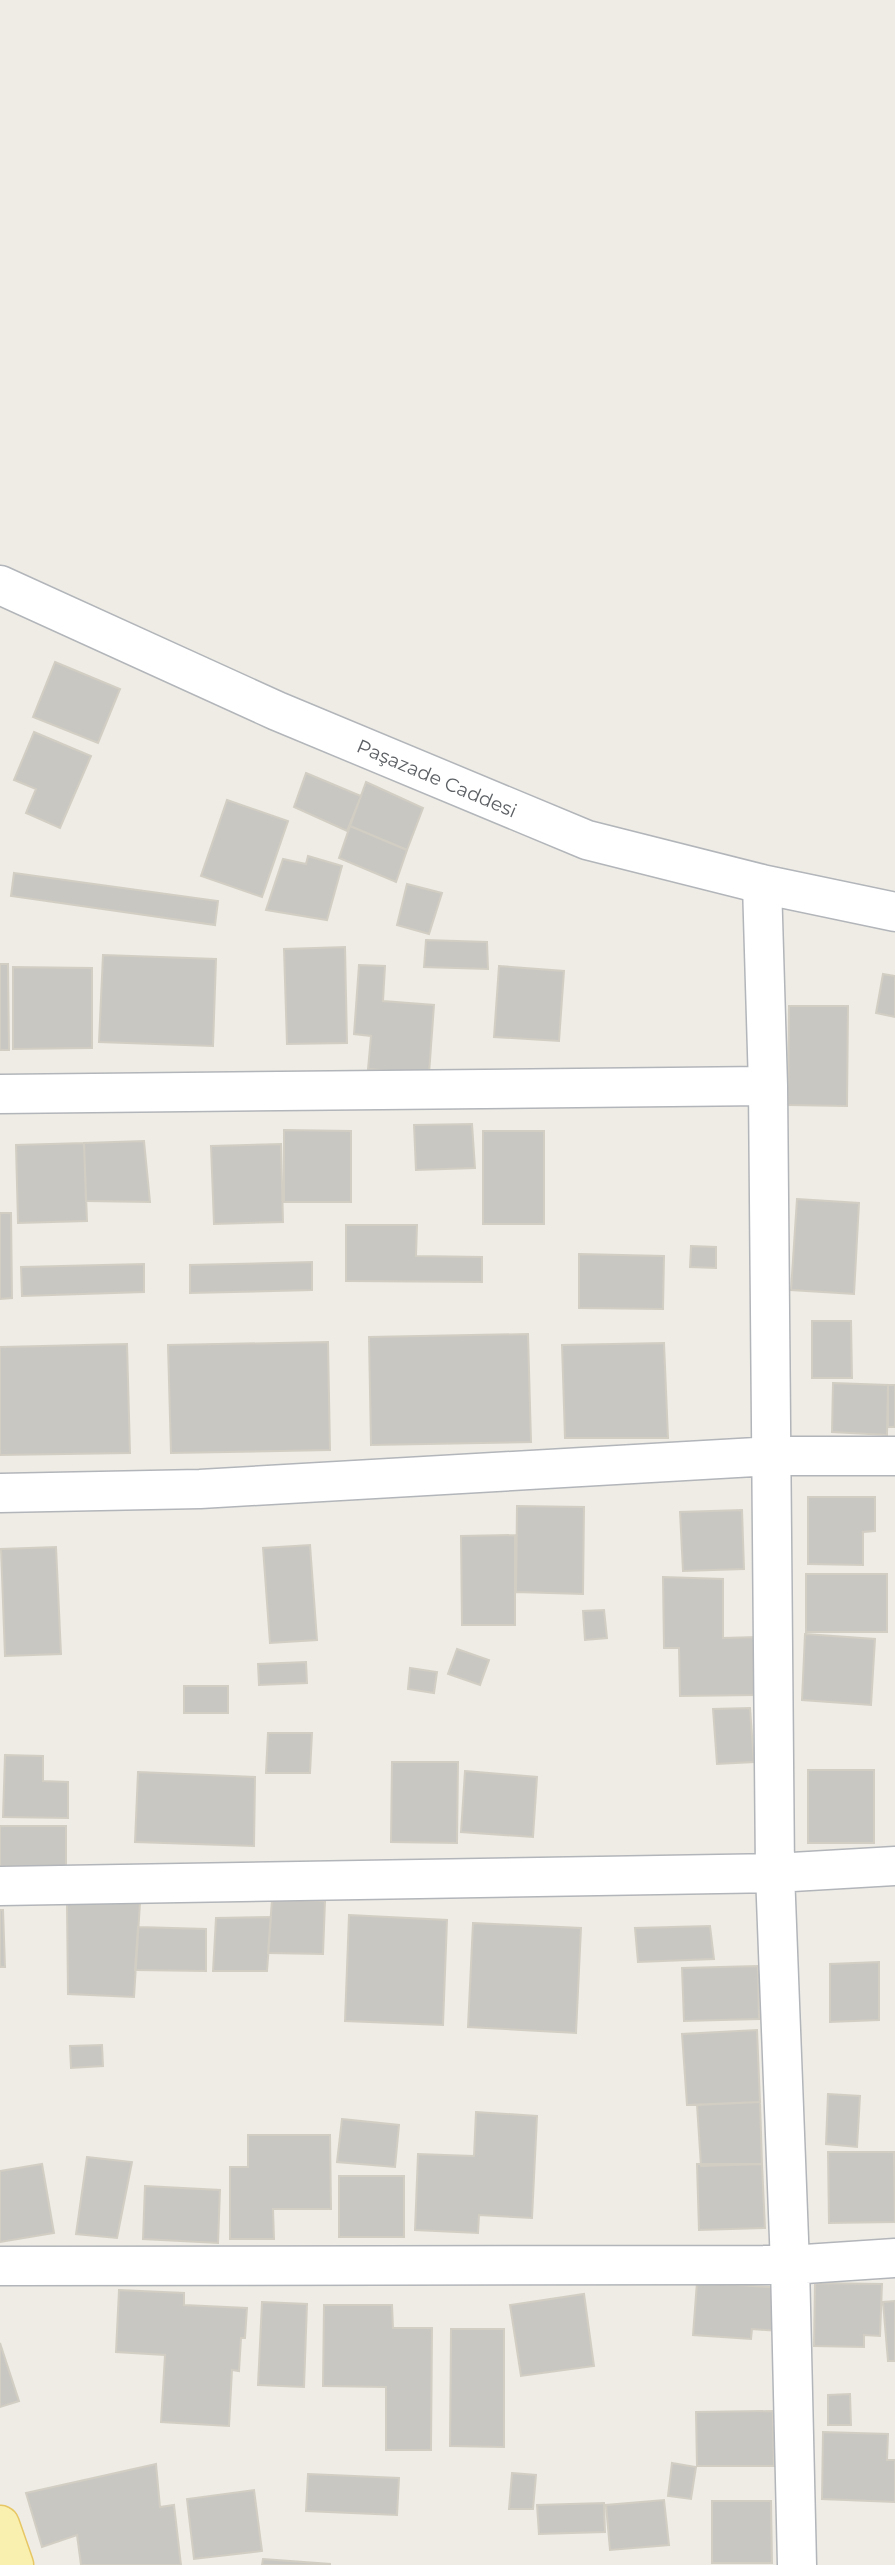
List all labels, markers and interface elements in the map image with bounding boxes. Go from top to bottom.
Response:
street label: Paşazade Caddesi [353,734,520,823]

